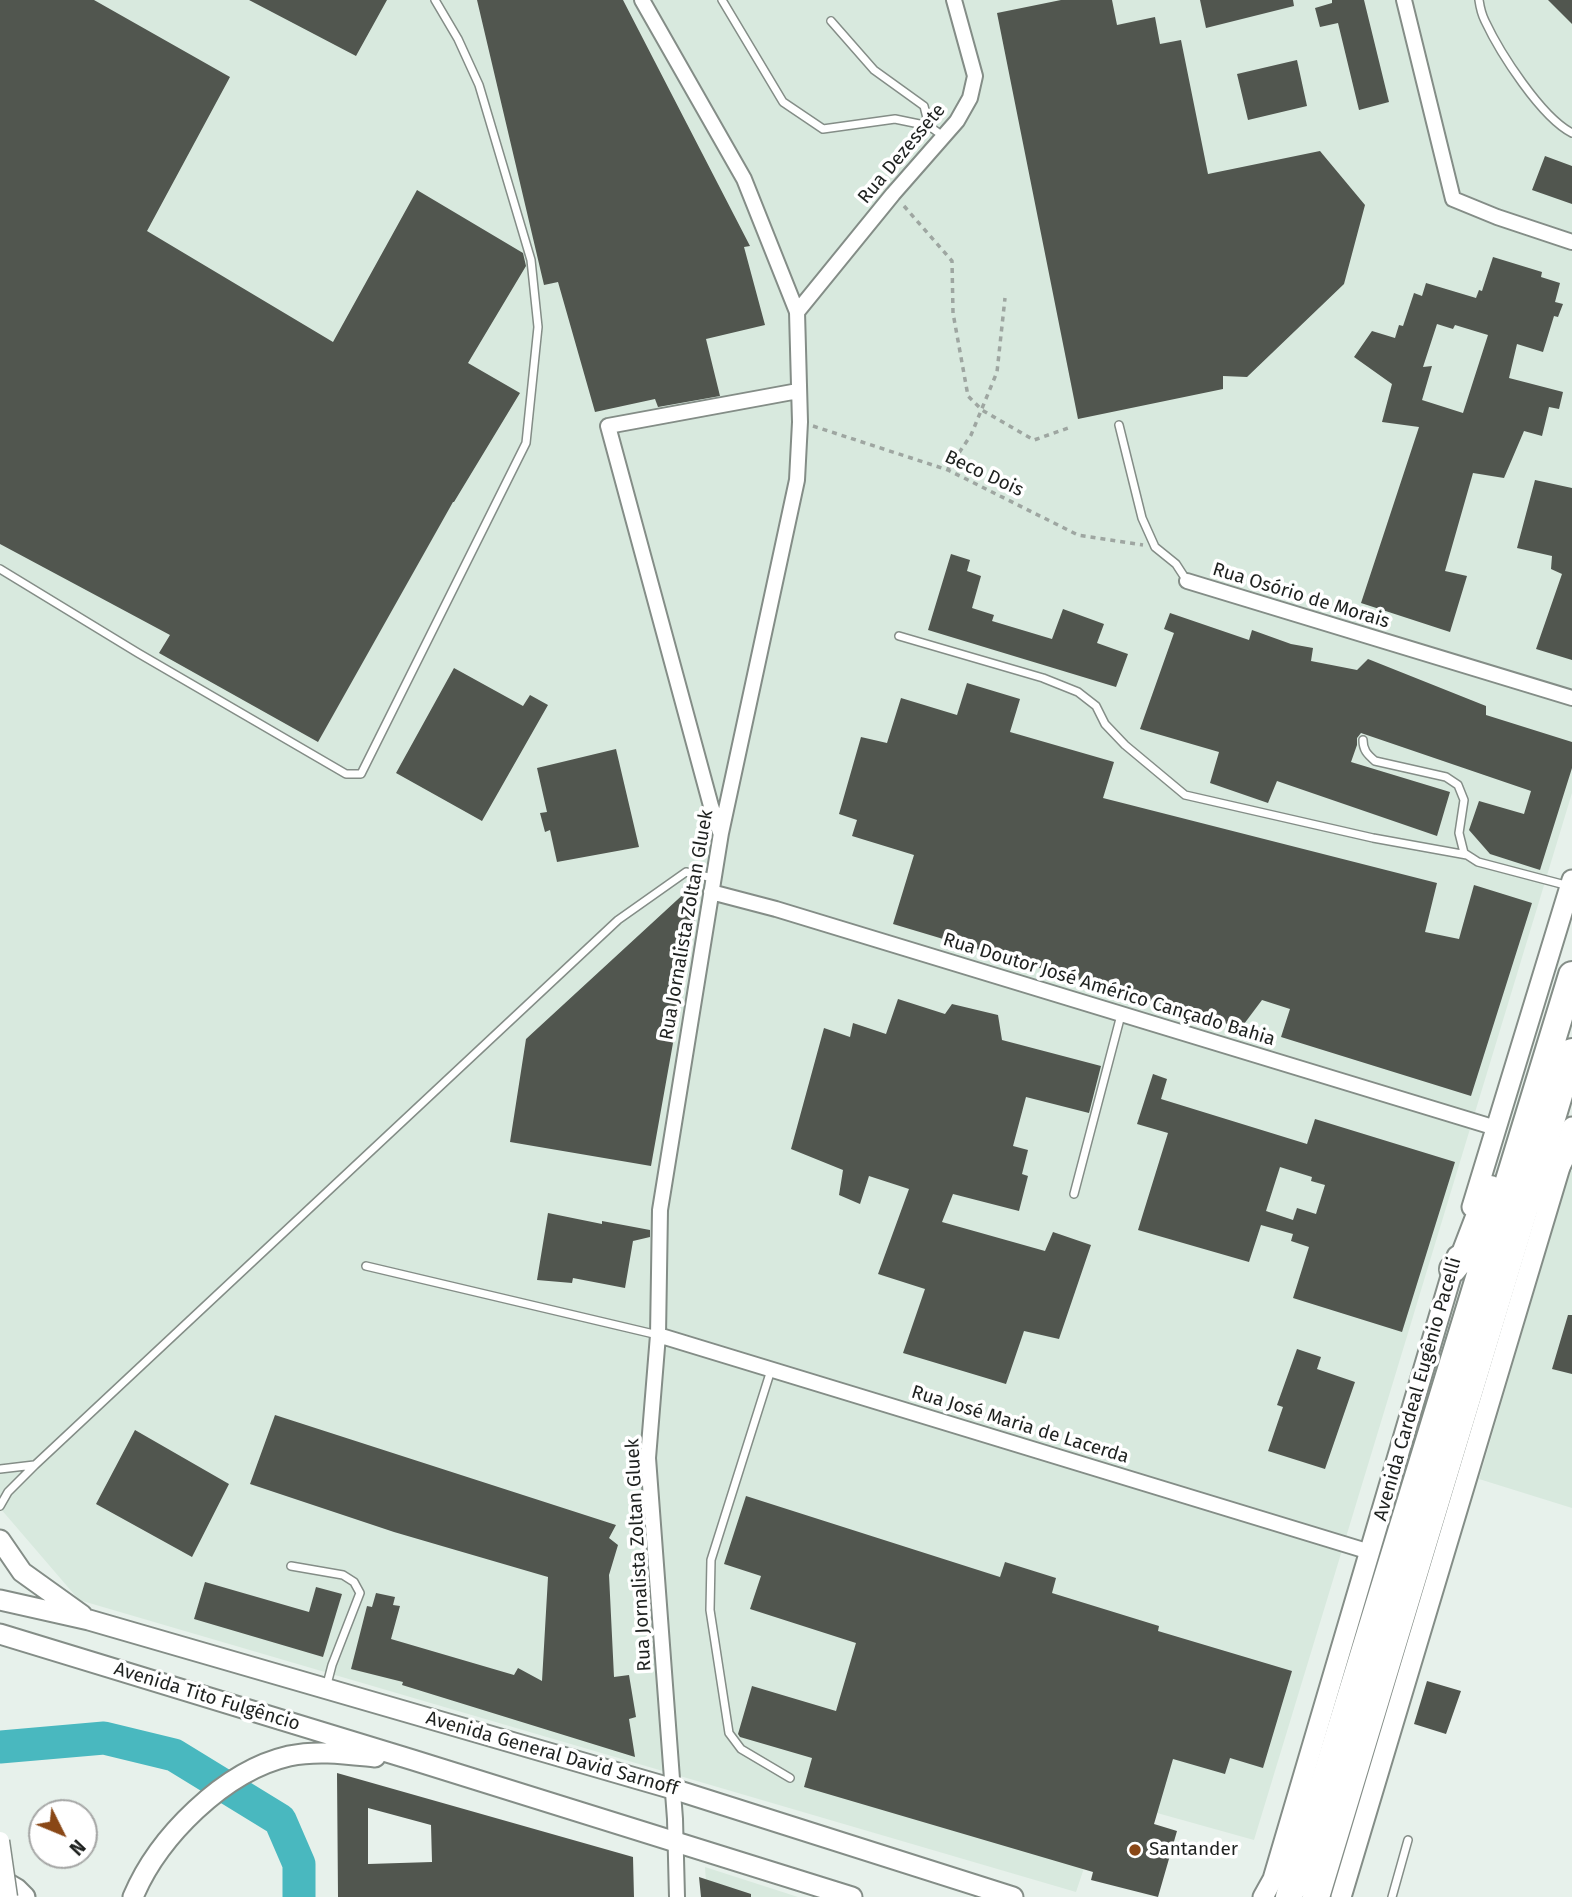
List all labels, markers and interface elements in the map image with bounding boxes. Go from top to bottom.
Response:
street label: Rua Dezessete [853,99,951,209]
street label: Beco Dois [941,446,1027,502]
street label: Rua Osório de Morais [1210,558,1392,634]
street label: Rua Jornalista Zoltan Gluek [656,808,718,1042]
street label: Rua Doutor José Américo Cançado Bahia [940,929,1278,1051]
street label: Avenida Cardeal Eugênio Pacelli [1369,1255,1467,1523]
street label: Rua José Maria de Lacerda [909,1381,1131,1469]
street label: Rua Jornalista Zoltan Gluek [622,1438,656,1672]
street label: Avenida Tito Fulgêncio [111,1658,303,1736]
street label: Avenida General David Sarnoff [423,1707,681,1801]
north arrow [28,1799,98,1869]
text: N [65,1835,90,1860]
place label: Santander [1149,1839,1238,1861]
marker: Santander [1127,1842,1143,1858]

